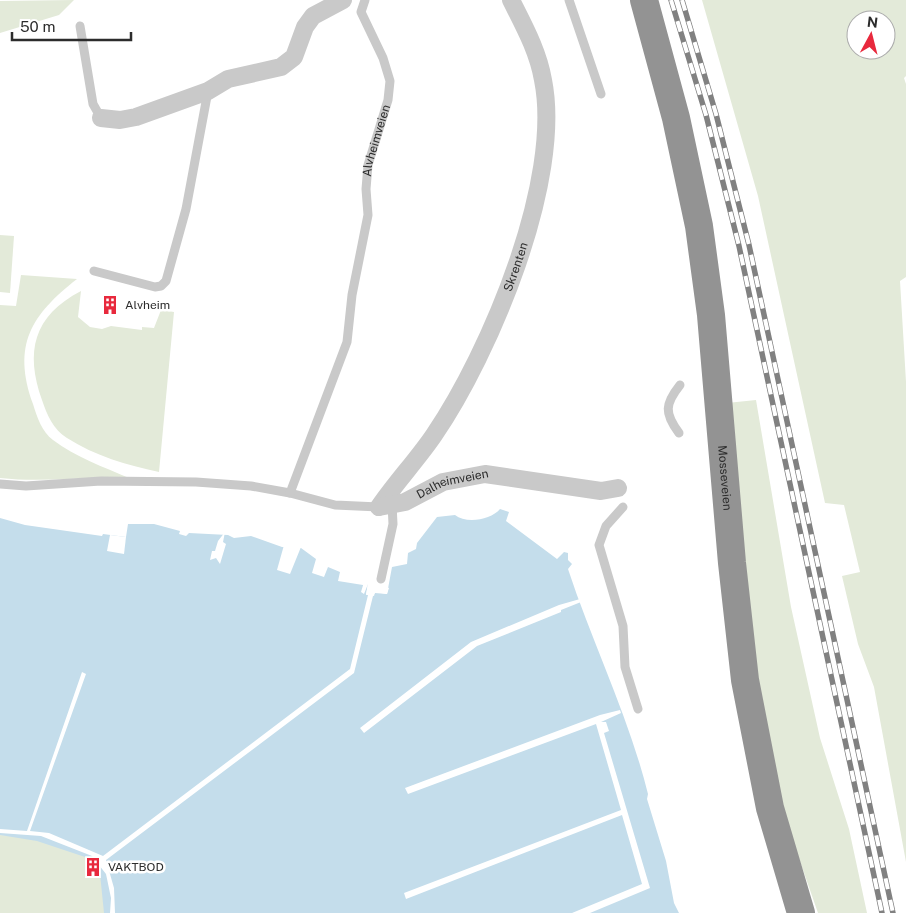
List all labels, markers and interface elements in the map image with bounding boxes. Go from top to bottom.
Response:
scale bar [12,10,131,42]
north arrow [846,10,896,60]
text: N [866,13,879,31]
text: 50 m [20,18,55,35]
street label: Alvheimveien [360,103,393,177]
street label: Skrenten [501,241,531,294]
building icon: Alvheim [99,294,121,316]
place label: Alvheim [125,298,170,312]
street label: Mosseveien [715,445,735,511]
street label: Dalheimveien [414,466,490,502]
building icon: VAKTBOD [82,856,104,878]
place label: VAKTBOD [108,860,164,874]

